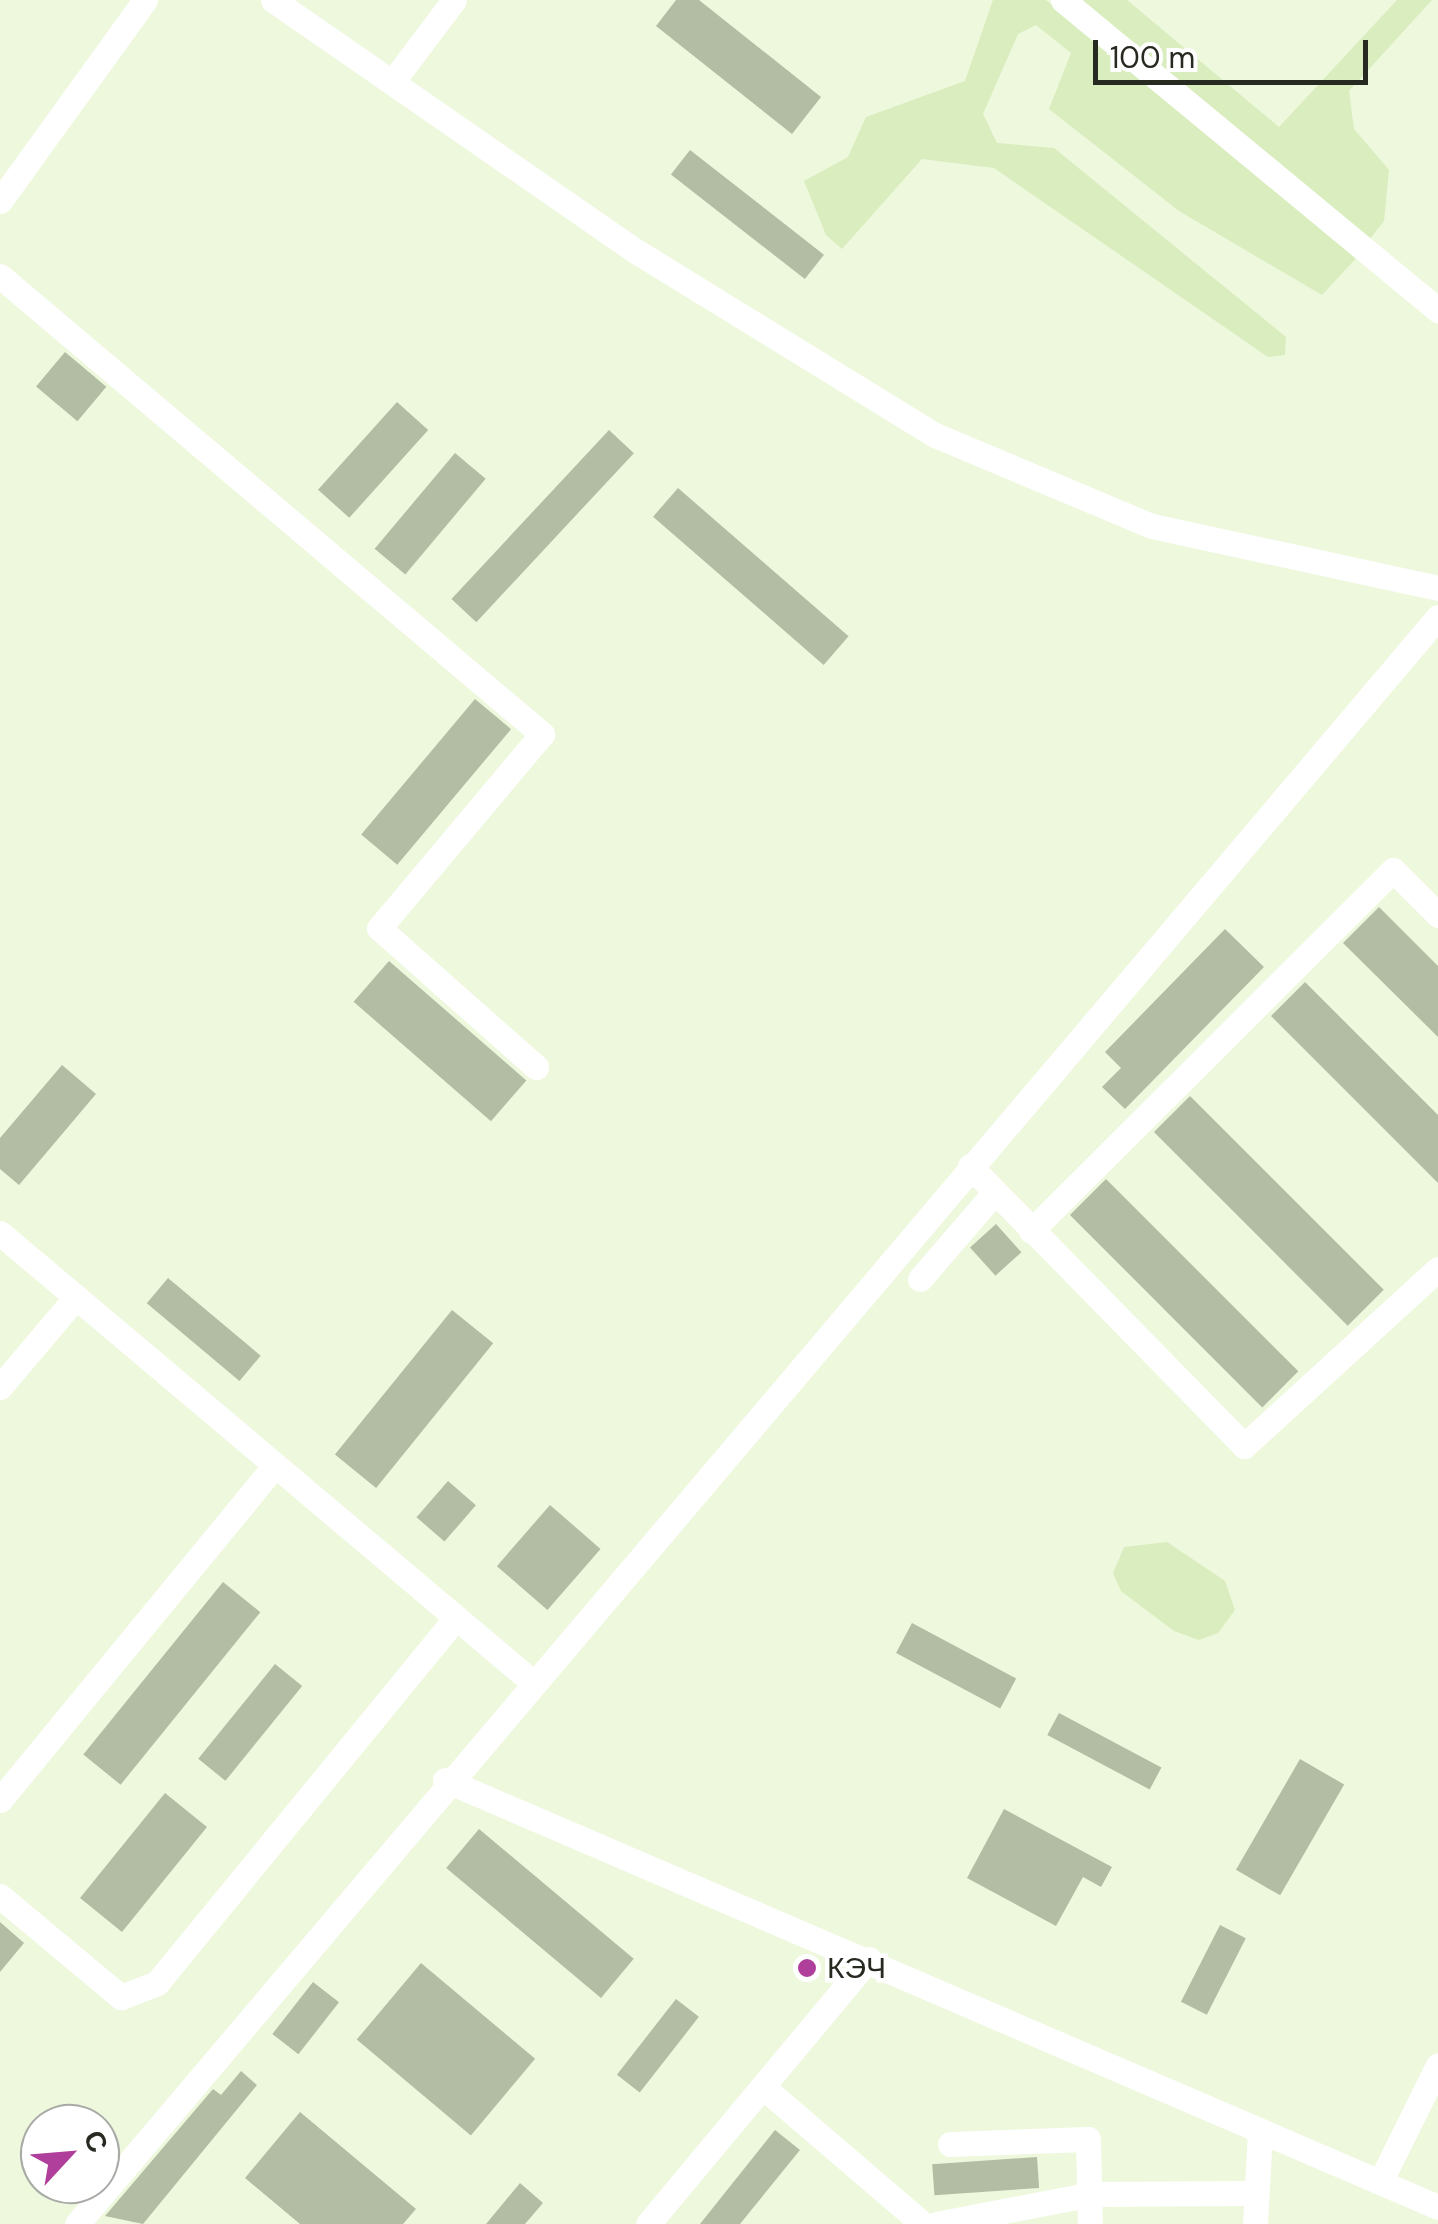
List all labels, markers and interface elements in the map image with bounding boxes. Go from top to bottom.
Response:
scale bar [1098,20,1373,82]
text: 100 m [1110,38,1195,77]
place label: КЭЧ [827,1950,886,1986]
marker: КЭЧ [796,1957,818,1979]
north arrow [20,2104,120,2204]
text: С [75,2124,117,2159]

